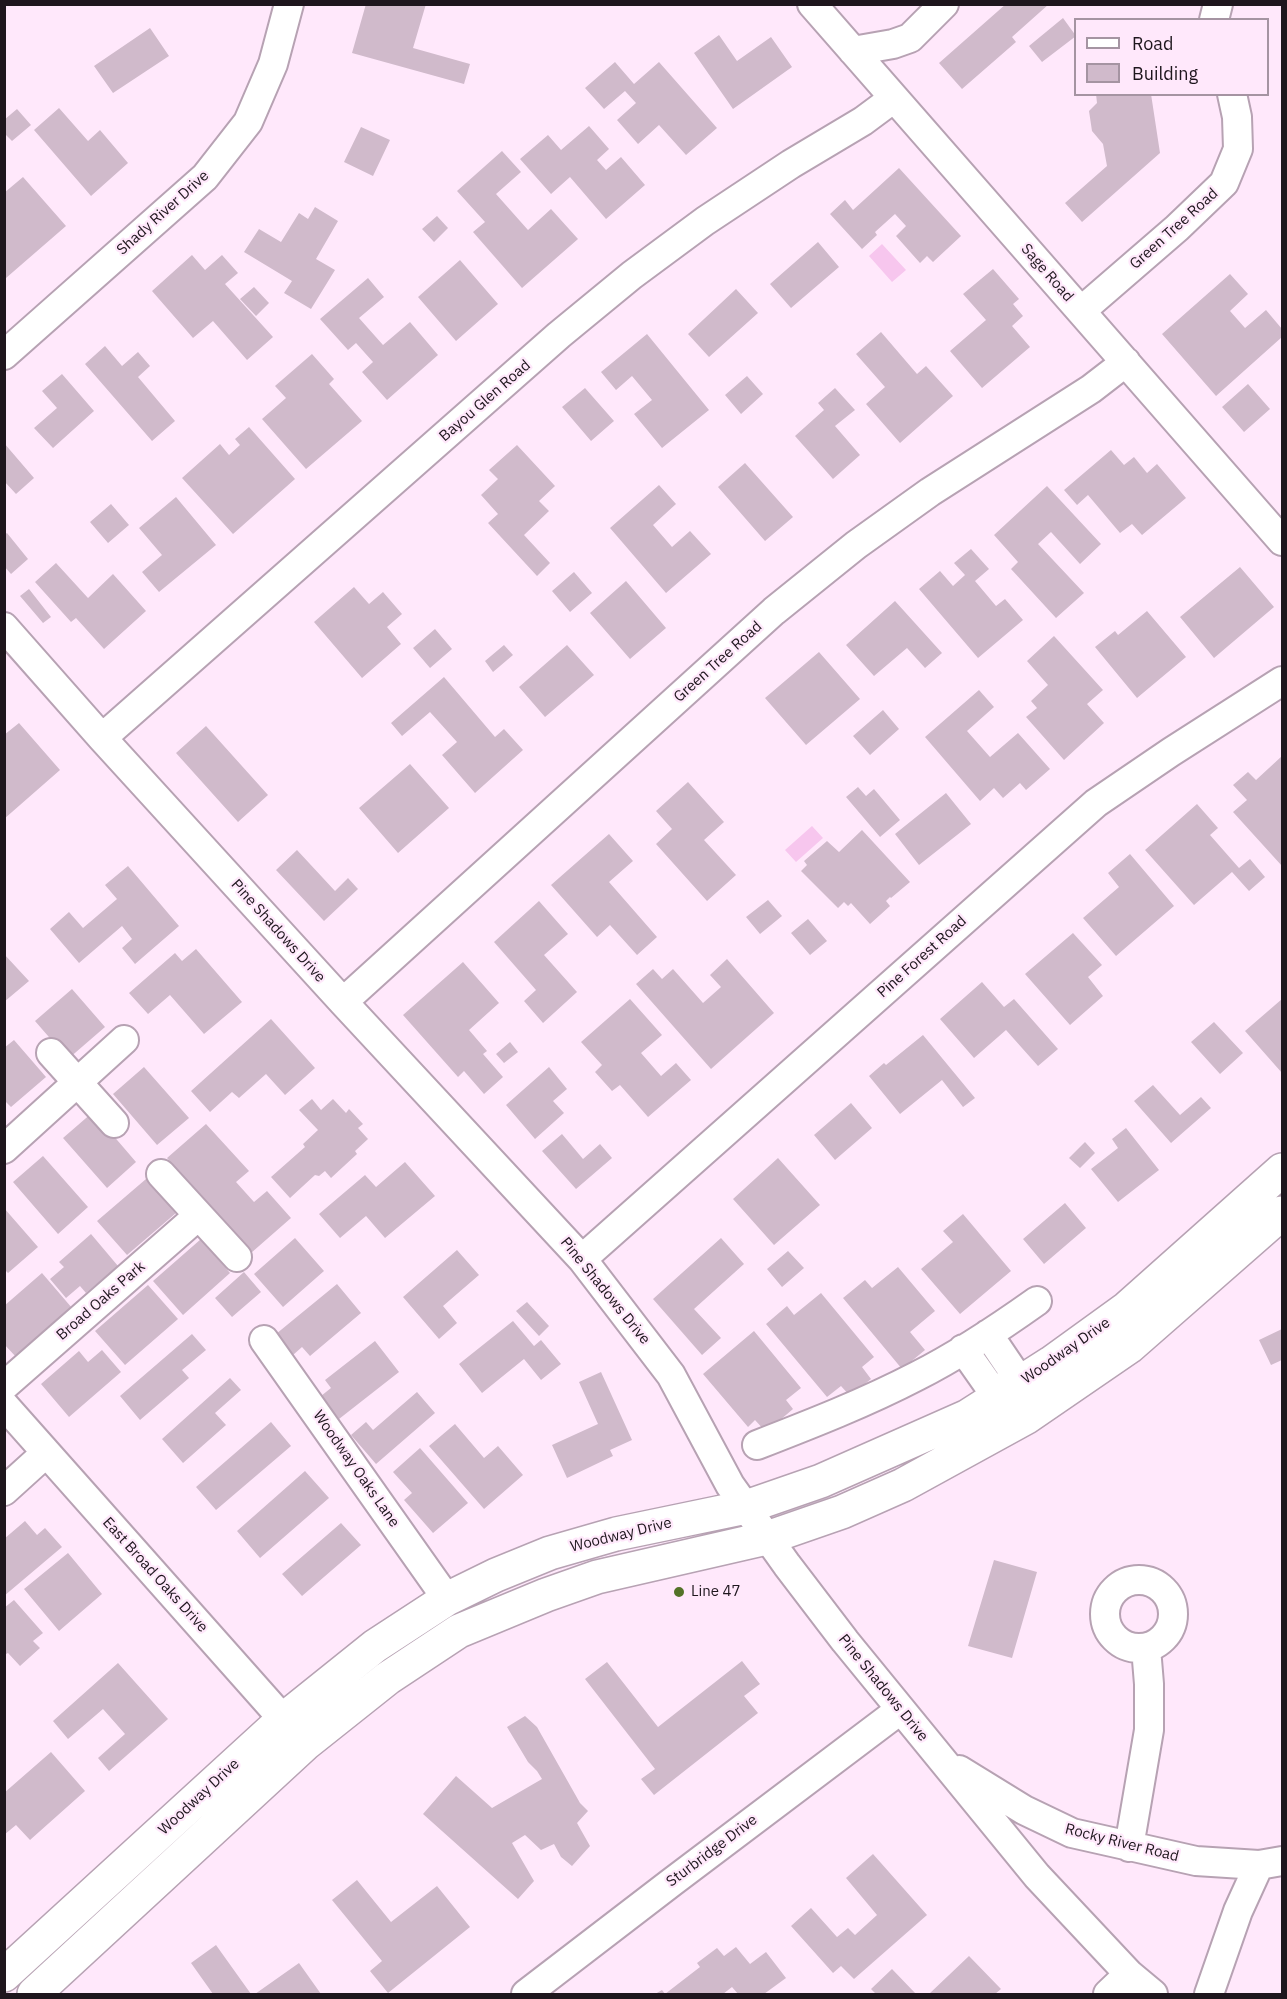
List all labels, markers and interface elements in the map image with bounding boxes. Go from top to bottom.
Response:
legend [1074,18,1269,96]
text: Road [1132,32,1173,55]
text: Building [1132,62,1198,85]
street label: Shady River Drive [113,167,213,259]
street label: Green Tree Road [1126,185,1222,273]
street label: Sage Road [1017,240,1077,306]
street label: Bayou Glen Road [436,357,534,445]
street label: Green Tree Road [670,618,766,706]
street label: Pine Shadows Drive [227,876,329,986]
street label: Pine Forest Road [874,912,970,1002]
street label: Pine Shadows Drive [556,1234,654,1348]
street label: Broad Oaks Park [53,1258,149,1344]
street label: Woodway Drive [1018,1314,1114,1388]
street label: Woodway Oaks Lane [309,1407,403,1531]
street label: East Broad Oaks Drive [99,1514,211,1636]
street label: Woodway Drive [568,1514,674,1556]
place label: Line 47 [691,1583,741,1601]
marker: Line 47 [672,1585,686,1599]
street label: Pine Shadows Drive [834,1631,932,1745]
street label: Woodway Drive [155,1755,243,1839]
street label: Sturbridge Drive [663,1811,761,1891]
street label: Rocky River Road [1063,1820,1181,1866]

